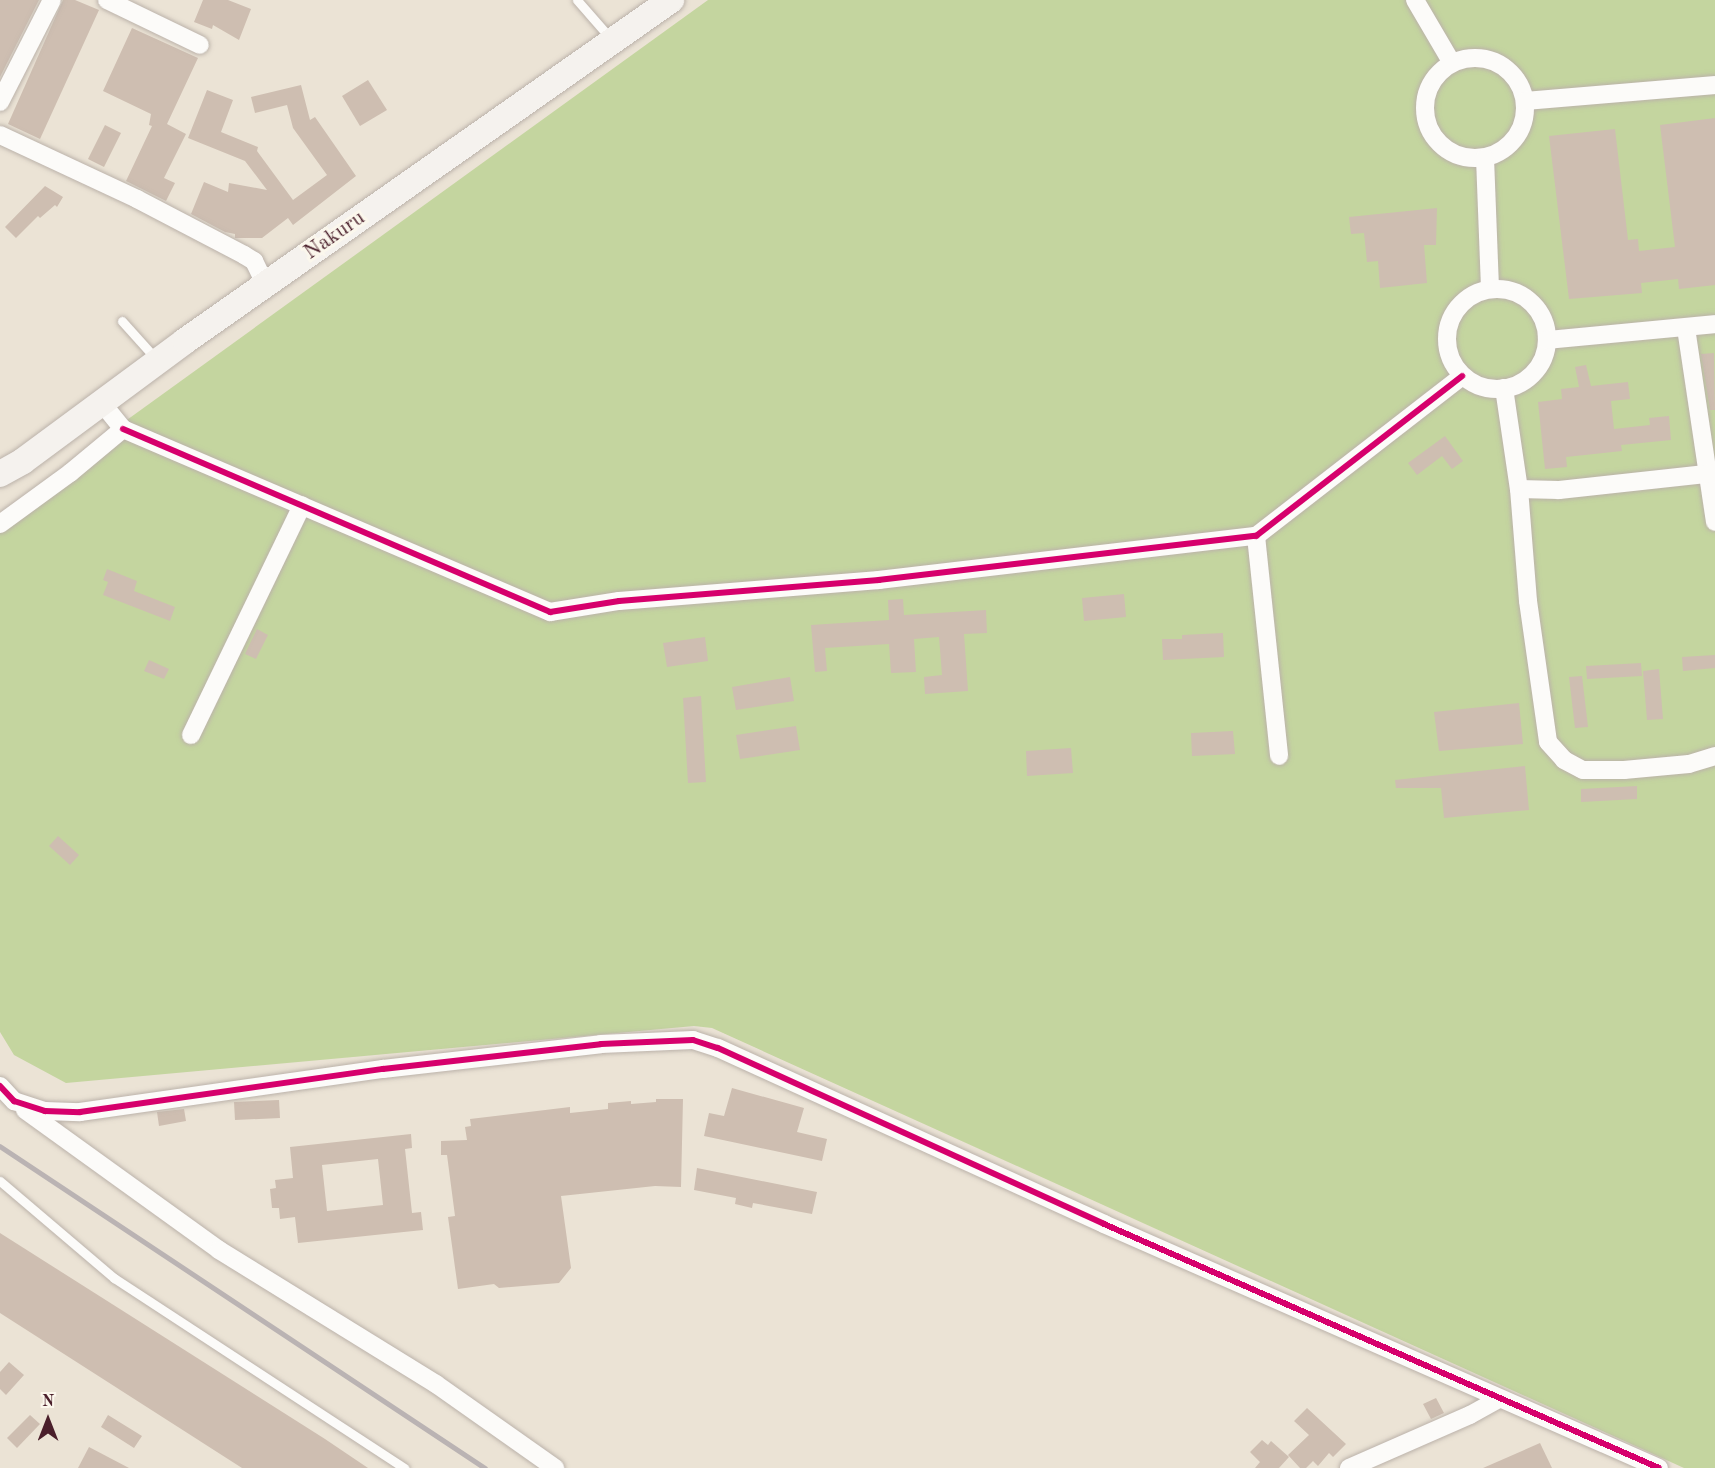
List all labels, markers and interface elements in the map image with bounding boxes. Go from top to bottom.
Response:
street label: Nakuru [300,206,370,266]
north arrow [18,1390,78,1450]
text: N [42,1394,54,1410]

